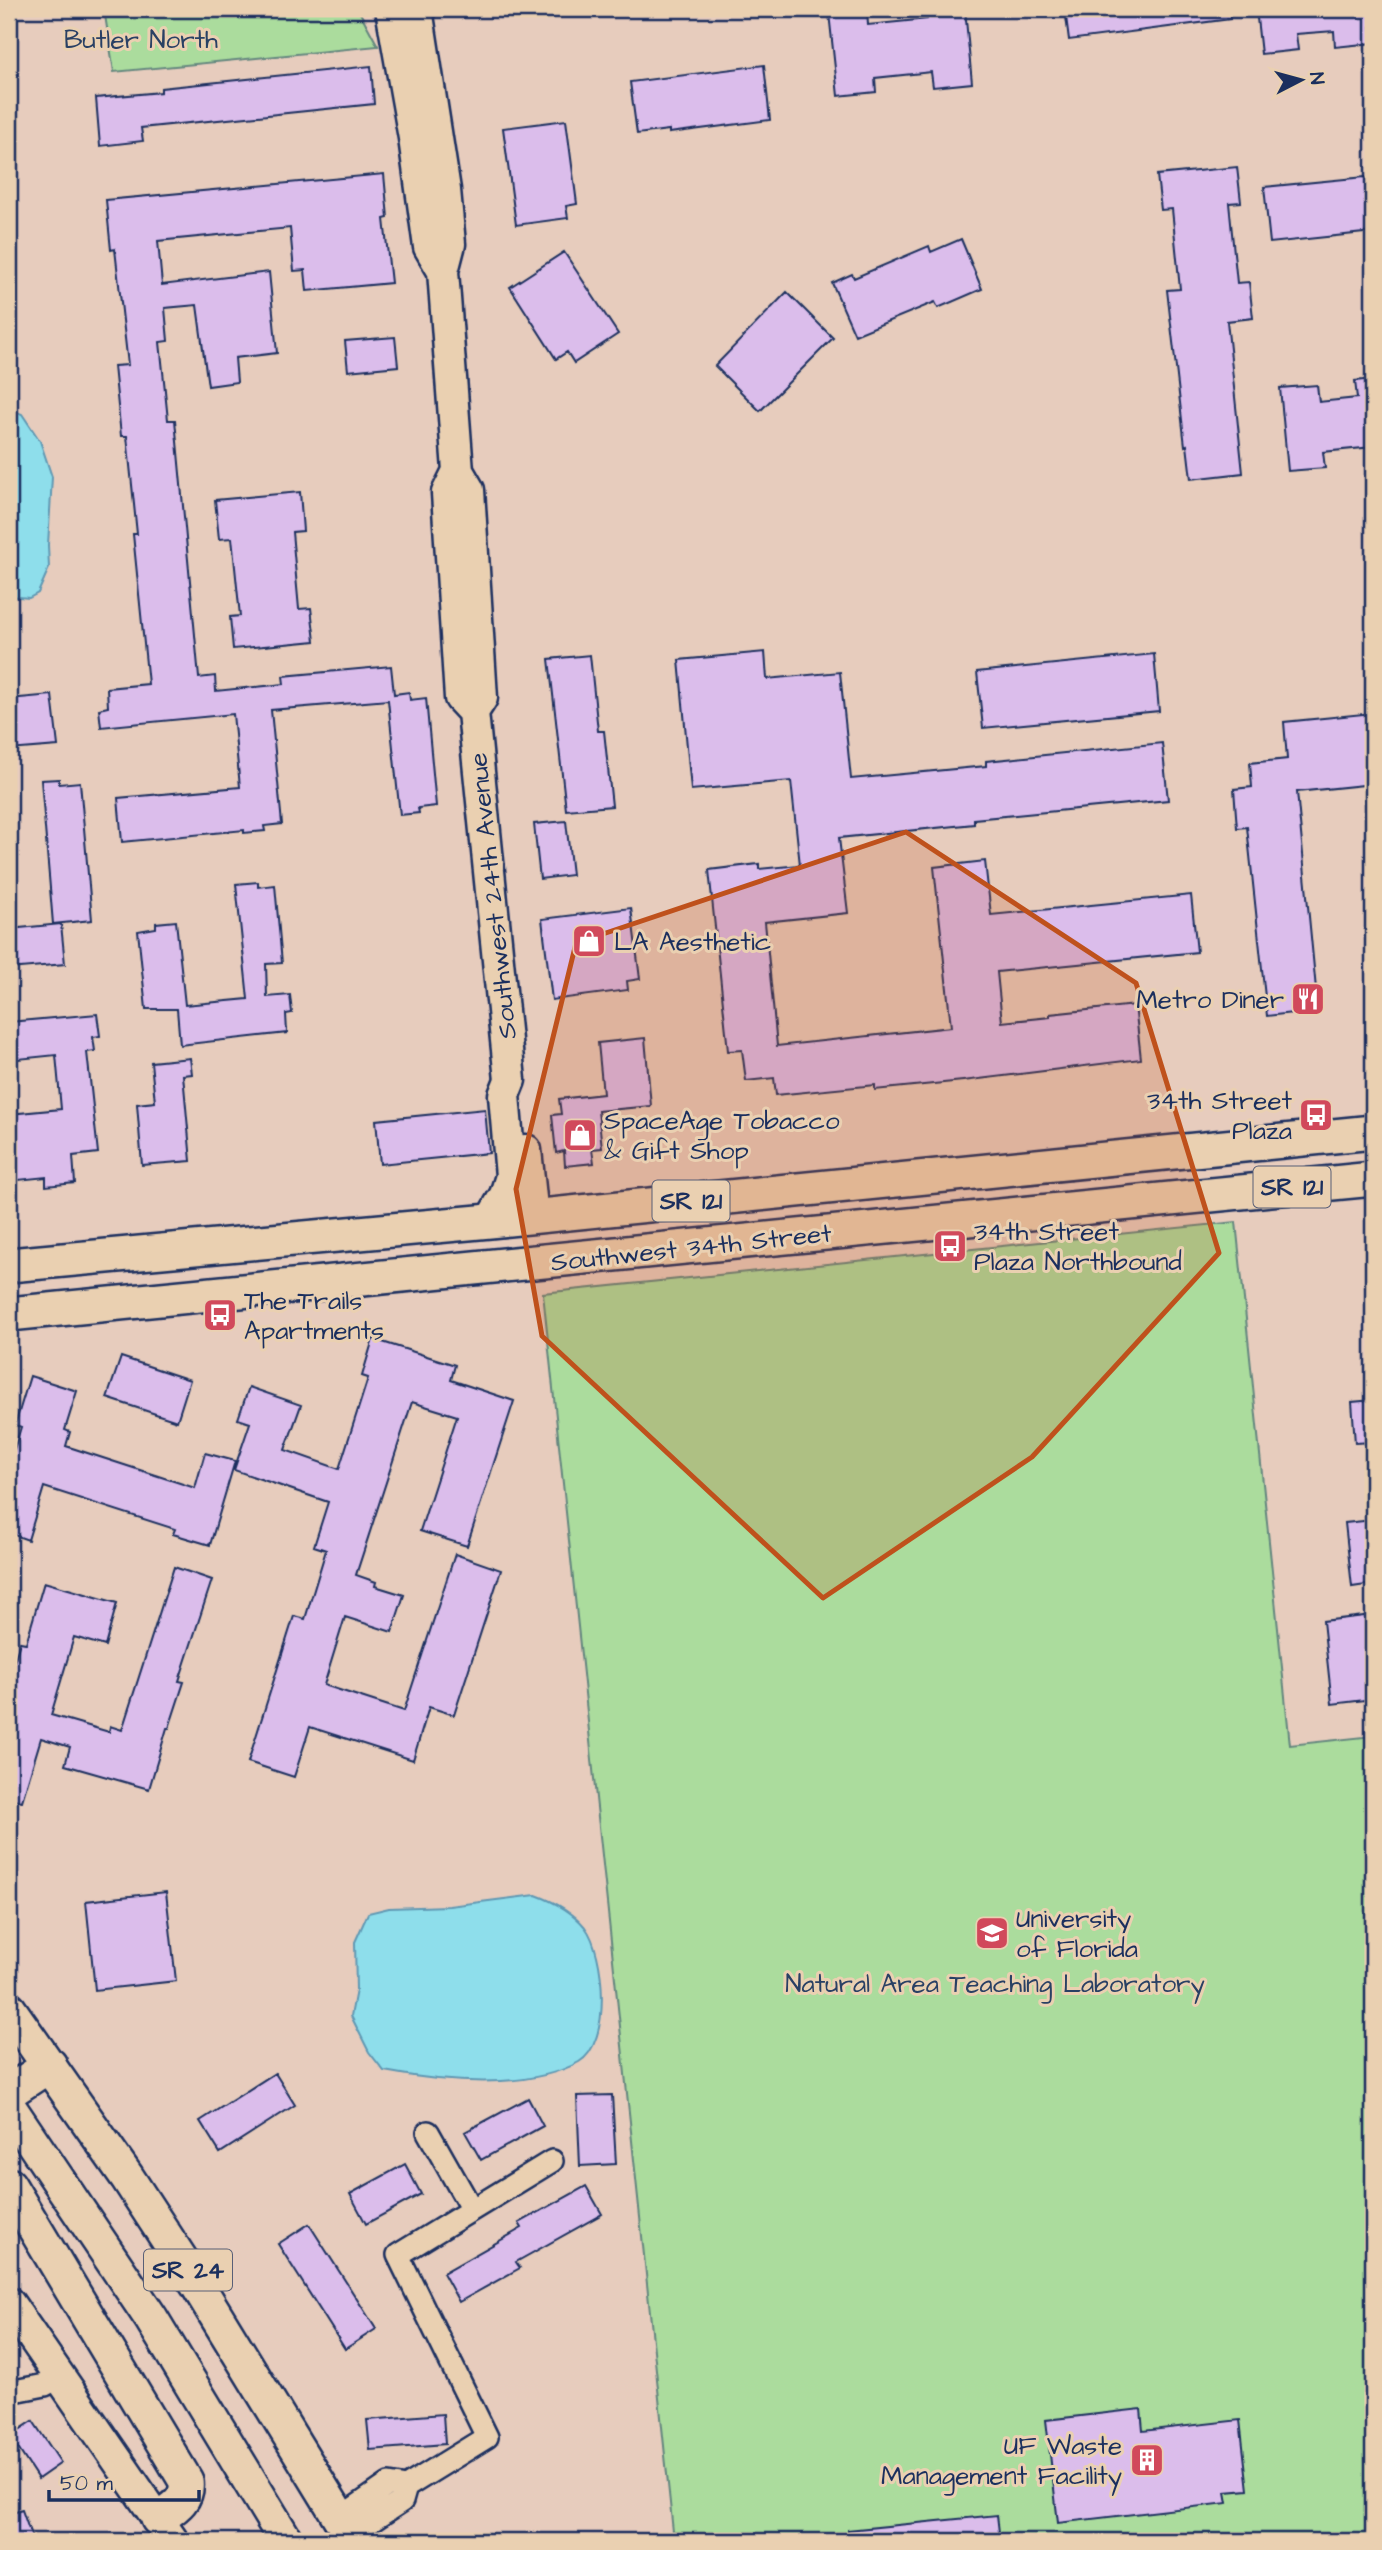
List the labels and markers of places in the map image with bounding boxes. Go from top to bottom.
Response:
shop icon: LA Aesthetic [570,922,608,960]
place label: LA Aesthetic [614,924,771,960]
restaurant icon: Metro Diner [1289,980,1327,1018]
place label: Metro Diner [1136,982,1284,1018]
place label: 34th Street Plaza [1147,1083,1292,1149]
bus stop icon: 34th Street Plaza [1297,1096,1335,1134]
place label: SpaceAge Tobacco & Gift Shop [604,1103,840,1169]
shop icon: SpaceAge Tobacco & Gift Shop [561,1116,599,1154]
place label: 34th Street Plaza Northbound [974,1214,1182,1280]
bus stop icon: 34th Street Plaza Northbound [931,1227,969,1265]
place label: The Trails Apartments [244,1283,384,1349]
bus stop icon: The Trails Apartments [201,1296,239,1334]
place label: University of Florida [1016,1901,1138,1967]
school or university icon: University of Florida [973,1914,1011,1952]
place label: UF Waste Management Facility [881,2428,1122,2496]
building icon: UF Waste Management Facility [1128,2441,1166,2479]

